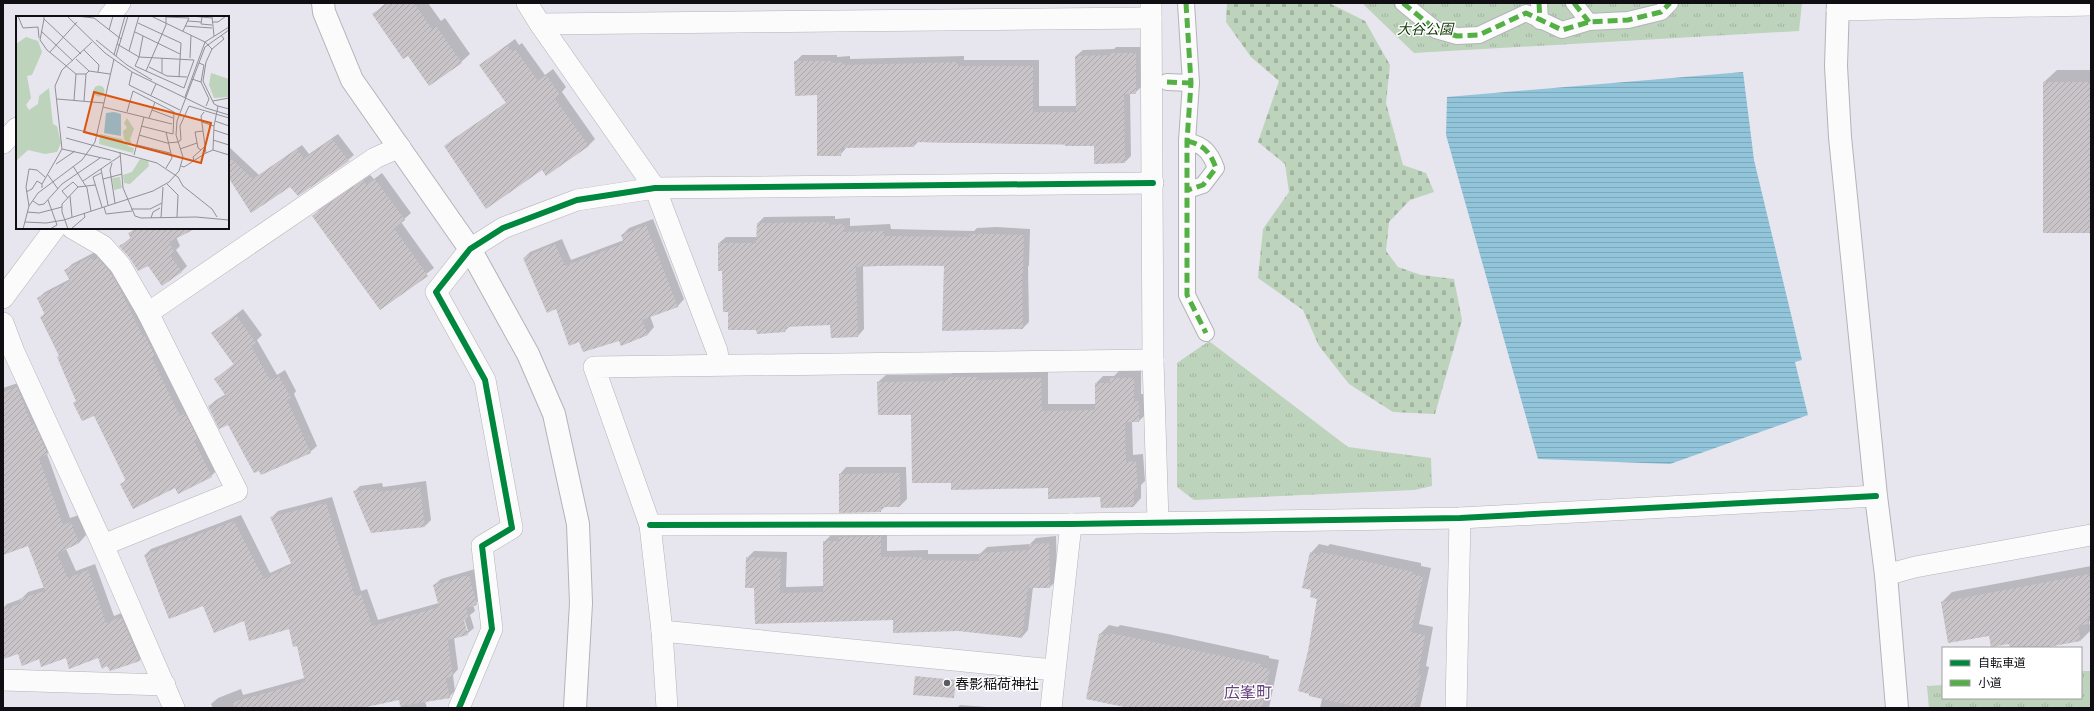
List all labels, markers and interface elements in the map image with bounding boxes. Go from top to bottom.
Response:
inset map [16,16,229,229]
park label: 大谷公園 [1397,18,1455,38]
legend [1942,647,2082,699]
text: 自転車道 [1978,653,2026,670]
place label: 春影稲荷神社 [955,673,1039,693]
text: 小道 [1978,673,2002,690]
marker: 春影稲荷神社 [942,678,952,688]
district label: 広峯町 [1224,679,1272,703]

